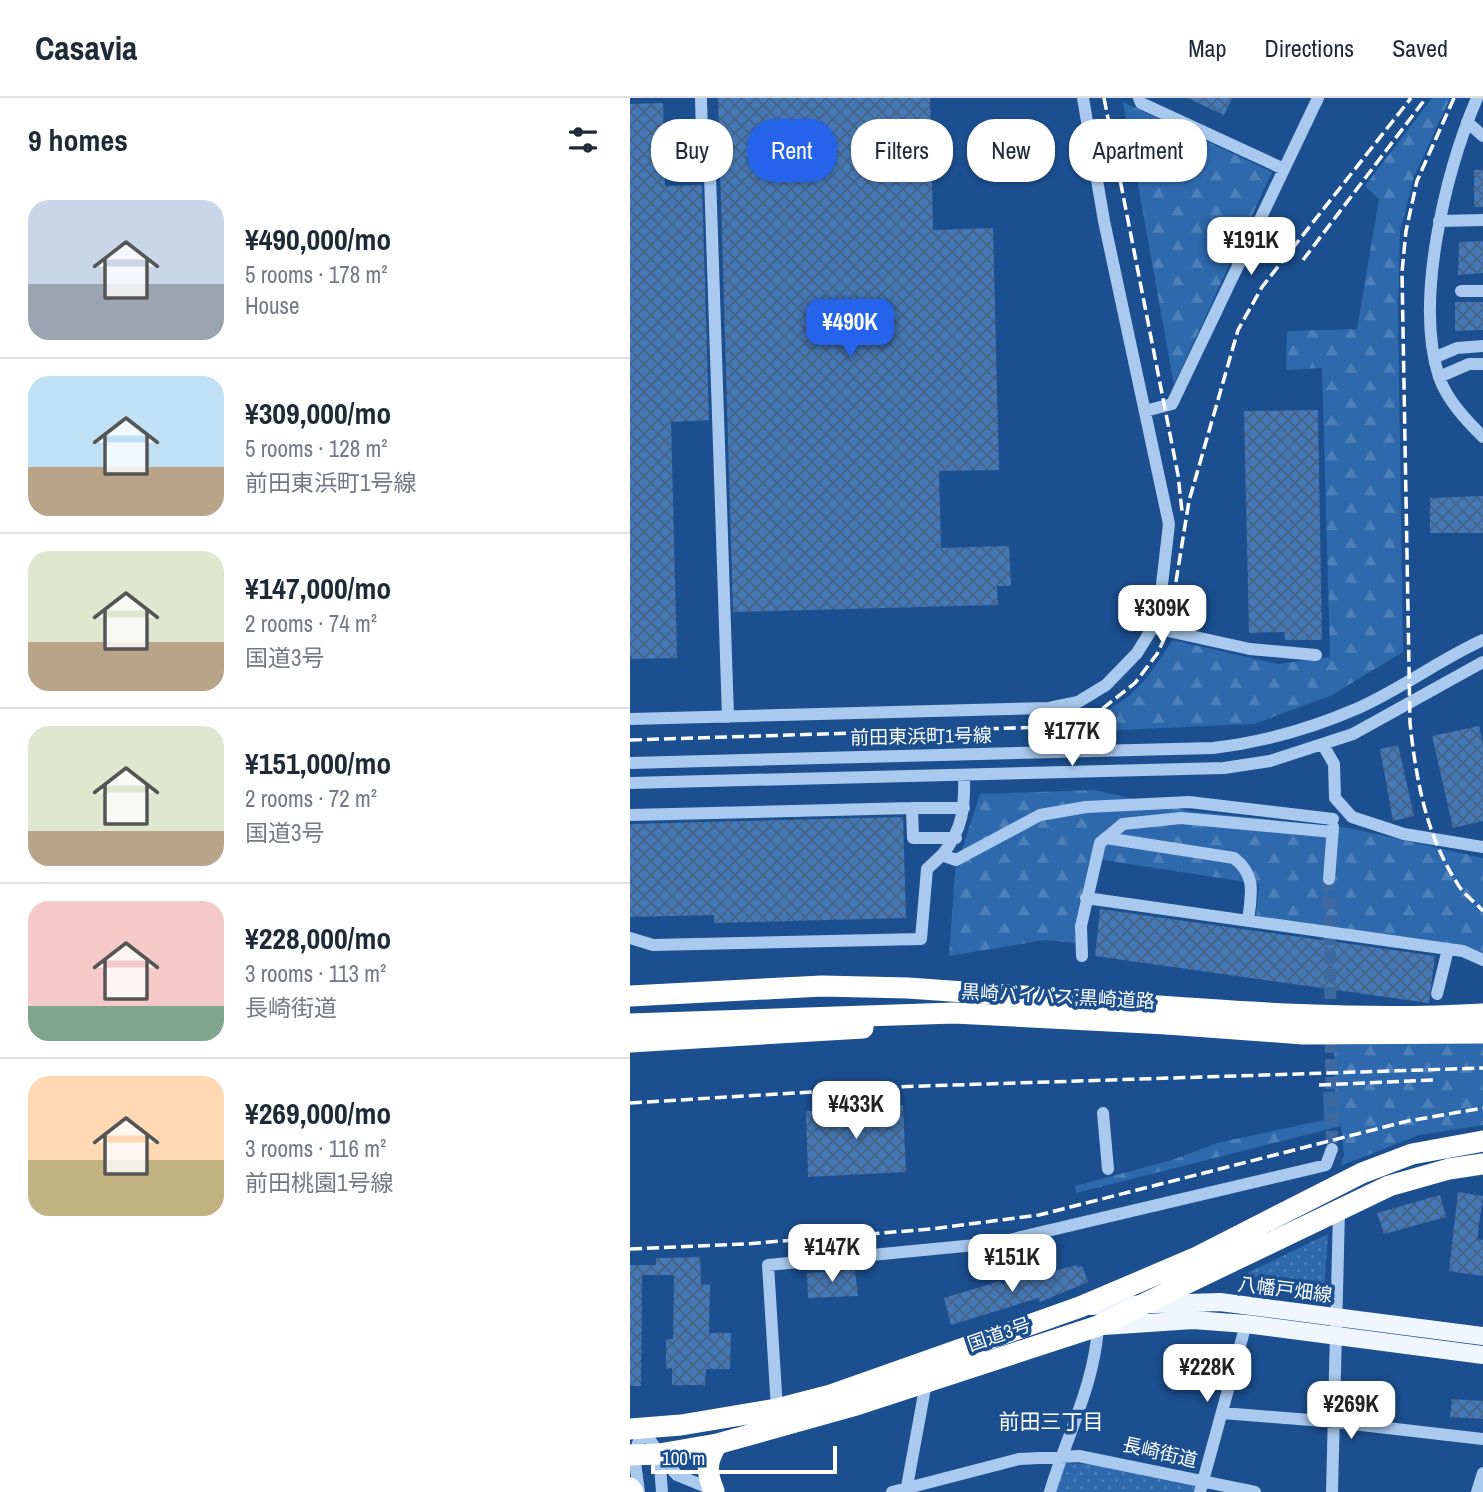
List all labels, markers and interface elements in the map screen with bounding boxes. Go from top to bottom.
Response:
text: Casavia [35,26,137,70]
text: Map [1188,32,1226,64]
text: Directions [1264,32,1354,64]
text: Saved [1392,32,1448,64]
chip: Buy [651,119,733,182]
chip: Rent [747,119,837,182]
chip: Filters [851,119,953,182]
chip: New [967,119,1055,182]
chip: Apartment [1069,119,1207,182]
text: 9 homes [28,120,128,160]
icon: filters [564,121,602,159]
pin: ¥191K [1202,218,1300,277]
text: ¥490,000/mo [245,219,391,259]
text: ¥191K [1223,224,1279,255]
icon: home [84,228,168,312]
text: 5 rooms · 178 m² [245,259,388,290]
text: House [245,290,300,321]
pin: ¥490K [801,300,899,359]
text: ¥490K [822,306,878,337]
text: ¥309,000/mo [245,393,391,433]
icon: home [84,404,168,488]
text: 5 rooms · 128 m² [245,433,388,464]
text: 前田東浜町1号線 [245,467,417,498]
text: ¥147,000/mo [245,568,391,608]
icon: home [84,579,168,663]
pin: ¥309K [1113,586,1211,645]
text: ¥309K [1134,592,1190,623]
text: 2 rooms · 74 m² [245,608,377,639]
text: 国道3号 [245,642,325,673]
pin: ¥177K [1023,708,1121,768]
text: ¥177K [1044,715,1100,746]
street label: 前田東浜町1号線 [850,722,992,750]
text: ¥151,000/mo [245,743,391,783]
icon: home [84,754,168,838]
text: 2 rooms · 72 m² [245,783,377,814]
text: 国道3号 [245,817,325,848]
text: ¥228,000/mo [245,918,391,958]
icon: home [84,929,168,1013]
text: 3 rooms · 113 m² [245,958,386,989]
street label: 黒崎バイパス;黒崎道路 [960,978,1156,1014]
text: 長崎街道 [245,992,337,1023]
pin: ¥433K [807,1082,905,1141]
text: ¥433K [828,1088,884,1119]
text: ¥269,000/mo [245,1093,391,1133]
icon: home [84,1104,168,1188]
text: 3 rooms · 116 m² [245,1133,386,1164]
text: 前田桃園1号線 [245,1167,394,1198]
pin: ¥147K [783,1224,881,1284]
text: ¥147K [804,1231,860,1262]
pin: ¥151K [963,1234,1061,1294]
text: ¥151K [984,1241,1040,1272]
street label: 八幡戸畑線 [1236,1270,1334,1308]
street label: 国道3号 [964,1311,1034,1357]
pin: ¥228K [1158,1344,1256,1404]
text: ¥228K [1179,1351,1235,1382]
pin: ¥269K [1302,1382,1400,1441]
text: ¥269K [1323,1388,1379,1419]
district label: 前田三丁目 [999,1407,1104,1436]
street label: 長崎街道 [1120,1431,1200,1473]
scale bar [651,1443,836,1475]
text: 100 m [662,1445,705,1471]

